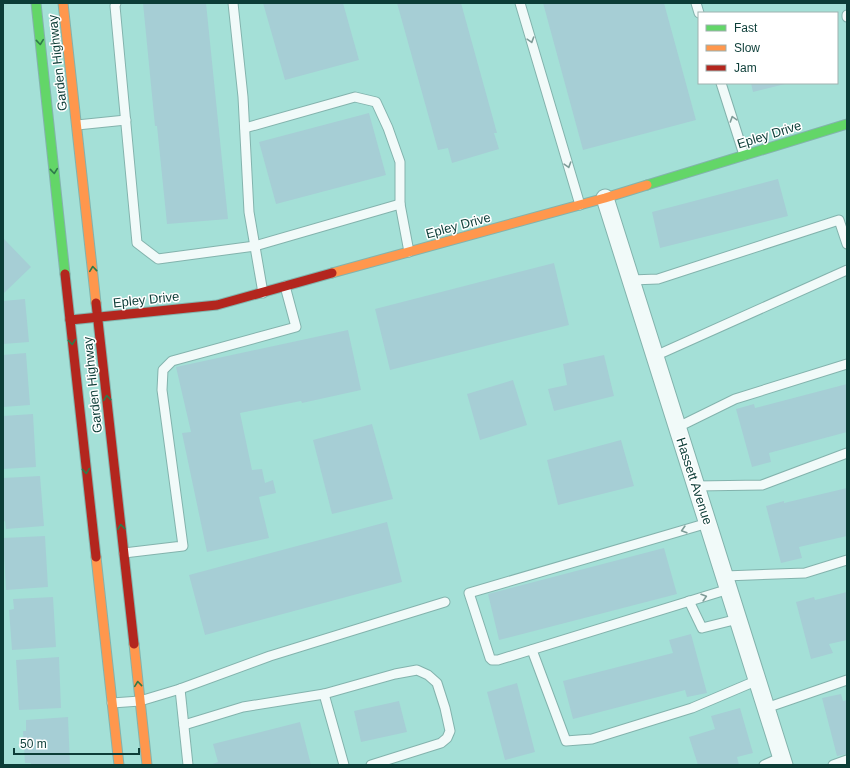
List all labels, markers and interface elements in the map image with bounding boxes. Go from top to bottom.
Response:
legend [698,12,838,84]
street label: Garden Highway [45,14,70,112]
text: Fast [734,21,758,35]
one-way arrow [526,37,535,44]
one-way arrow [35,39,44,45]
text: Slow [734,41,760,55]
text: Jam [734,61,757,75]
one-way arrow [729,116,738,123]
street label: Epley Drive [735,118,803,151]
one-way arrow [563,161,572,168]
one-way arrow [49,168,58,174]
street label: Epley Drive [424,210,492,241]
one-way arrow [88,266,97,272]
street label: Epley Drive [112,289,180,310]
street label: Garden Highway [80,336,105,434]
one-way arrow [67,339,76,345]
one-way arrow [103,395,112,401]
street label: Hassett Avenue [673,436,716,527]
one-way arrow [82,468,91,474]
one-way arrow [117,524,126,530]
one-way arrow [681,525,688,534]
one-way arrow [700,593,707,602]
one-way arrow [134,681,143,688]
scale bar [14,730,139,756]
text: 50 m [20,737,47,751]

